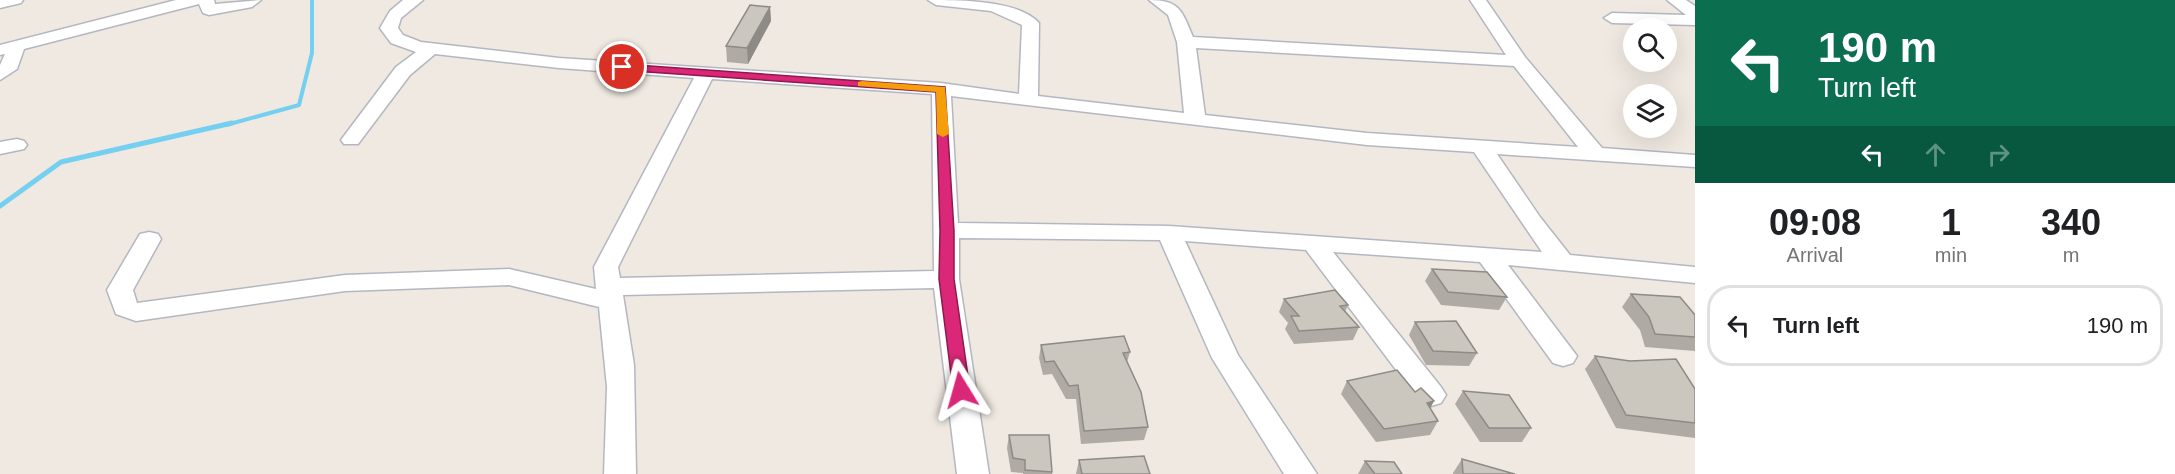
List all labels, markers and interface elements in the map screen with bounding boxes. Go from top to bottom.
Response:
map controls [1623,18,1677,138]
button: search [1623,18,1677,72]
icon: left [1719,24,1797,102]
text: 190 m [1818,24,1937,71]
pin [596,41,647,92]
icon: arrive [605,50,638,83]
text: Turn left [1818,73,1916,103]
button: layers [1623,84,1677,138]
icon: left [1856,138,1889,171]
icon: ahead [1919,138,1952,171]
icon: right [1982,138,2015,171]
text: 09:08 [1769,202,1861,243]
text: 1 [1941,202,1961,243]
text: 340 [2041,202,2101,243]
text: Arrival [1787,244,1843,266]
text: min [1935,244,1967,266]
text: m [2063,244,2079,266]
icon: left [1722,309,1755,342]
text: Turn left [1773,313,1859,338]
text: 190 m [2087,313,2148,338]
position arrow [929,358,993,422]

